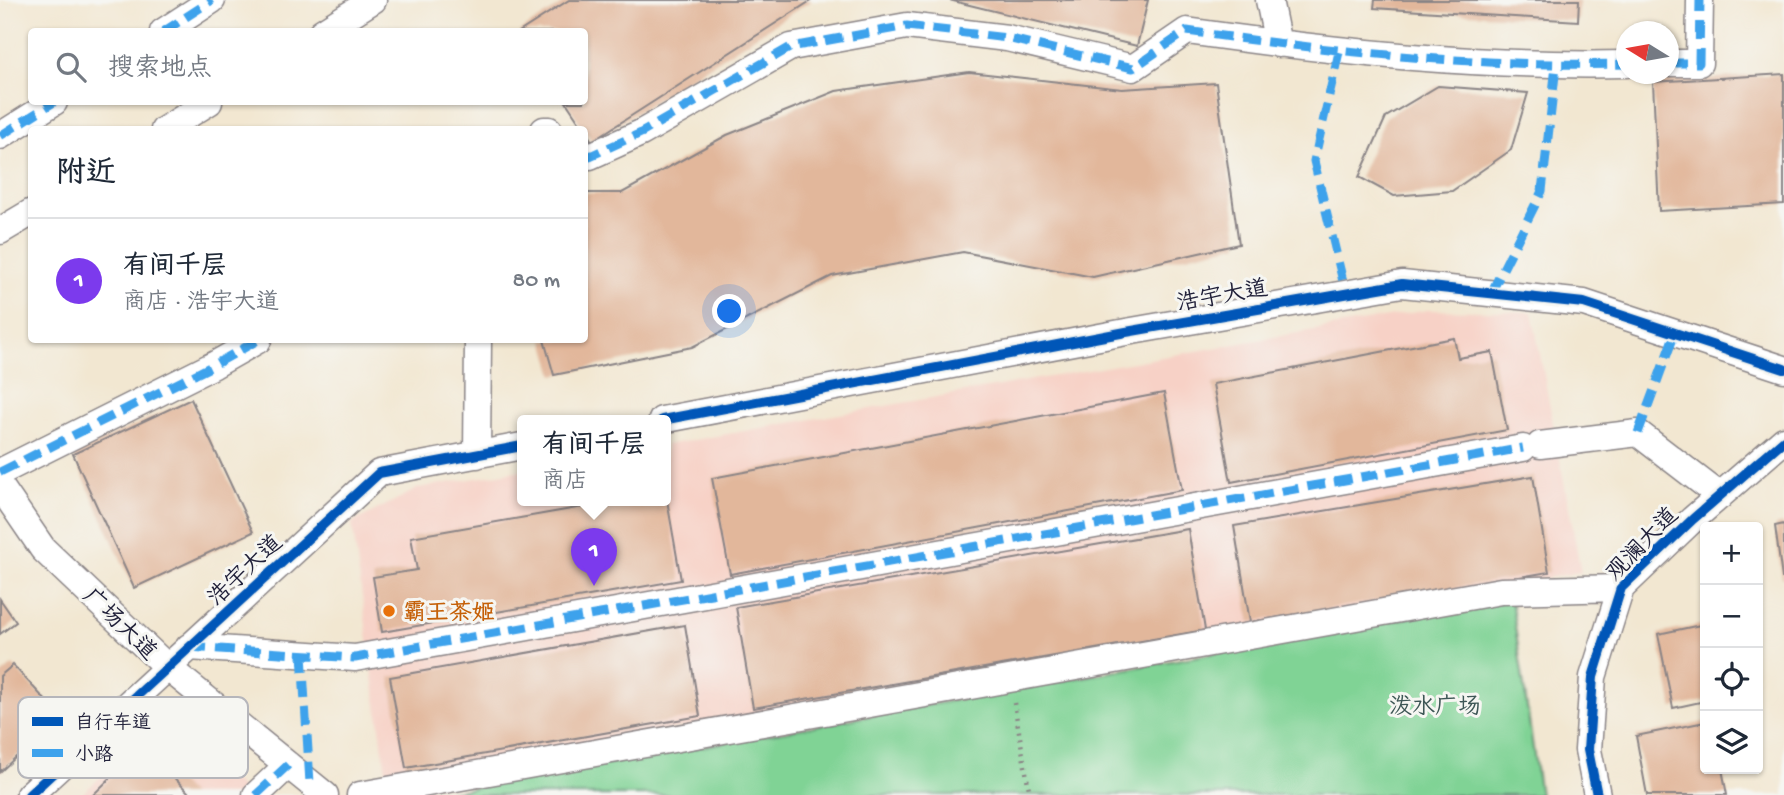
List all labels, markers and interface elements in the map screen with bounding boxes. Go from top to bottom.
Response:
north arrow [1616,21,1679,84]
search box [28,28,588,105]
icon: search [52,48,90,86]
text: 搜索地点 [108,55,212,86]
text: 附近 [56,158,116,193]
text: 有间千层 [123,253,227,284]
text: 1 [74,268,84,295]
text: 80 m [513,268,560,295]
street label: 浩宇大道 [1175,275,1270,319]
text: 商店 · 浩宇大道 [123,290,279,317]
your location [712,294,746,328]
popup [517,415,671,506]
text: 有间千层 [542,432,646,463]
text: 商店 [542,469,588,496]
street label: 观澜大道 [1601,502,1685,588]
map controls [1700,522,1763,774]
button: + [1700,522,1763,585]
pin: 1 [571,528,617,586]
street label: 浩宇大道 [203,530,289,613]
street label: 广场大道 [76,583,162,667]
button: − [1700,585,1763,648]
place label: 霸王茶姬 [403,600,495,628]
marker: 霸王茶姬 [381,603,397,619]
button: locate [1700,648,1763,711]
park label: 泼水广场 [1389,694,1481,722]
legend [18,697,248,778]
button: layers [1700,711,1763,774]
text: 自行车道 [75,712,151,736]
text: 小路 [75,744,113,768]

